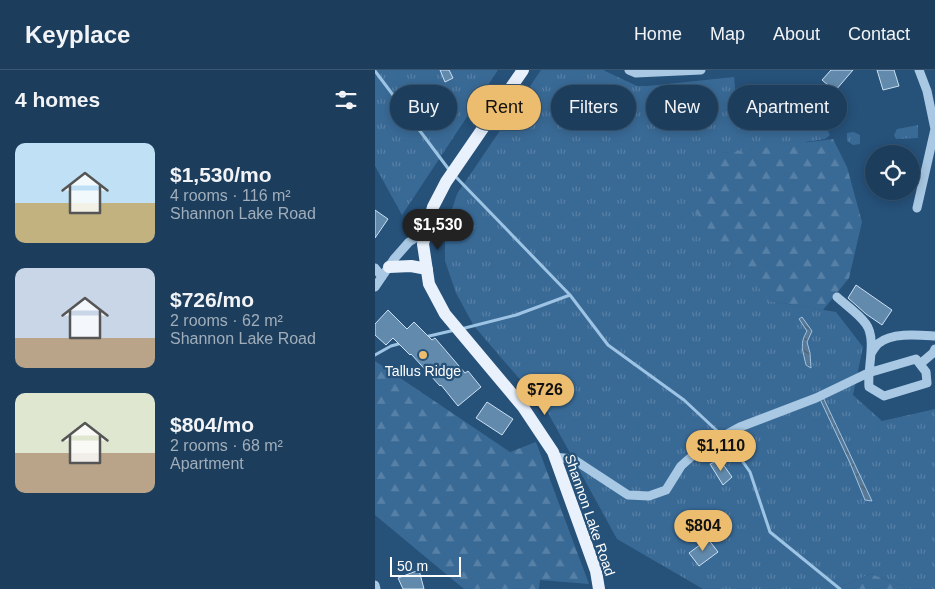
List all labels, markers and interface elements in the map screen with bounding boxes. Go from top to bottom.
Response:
text: Keyplace [25,21,130,48]
text: Home [634,24,682,44]
text: Map [710,24,745,44]
text: About [773,24,820,44]
text: Contact [848,24,910,44]
chip: Buy [390,85,457,130]
chip: Rent [467,85,541,130]
chip: Filters [551,85,636,130]
chip: New [646,85,718,130]
chip: Apartment [728,85,847,130]
icon: filters [332,86,360,114]
text: 4 homes [15,88,100,111]
map controls [865,145,920,200]
button: locate [865,145,920,200]
icon: home [55,163,115,223]
text: $1,530/mo [170,163,272,186]
text: 4 rooms · 116 m² [170,187,291,204]
text: Shannon Lake Road [170,205,316,222]
pin: $1,530 [397,208,479,251]
text: $1,530 [414,216,462,233]
icon: home [55,288,115,348]
text: $726/mo [170,288,254,311]
text: 2 rooms · 62 m² [170,312,283,329]
text: Shannon Lake Road [170,330,316,347]
marker: Tallus Ridge [417,349,429,361]
place label: Tallus Ridge [385,363,461,379]
pin: $726 [515,374,575,416]
text: $726 [527,381,563,398]
icon: home [55,413,115,473]
text: $804/mo [170,413,254,436]
pin: $1,110 [680,430,762,472]
text: 2 rooms · 68 m² [170,437,283,454]
text: $1,110 [697,437,745,454]
street label: Shannon Lake Road [562,452,618,578]
text: Apartment [170,455,244,472]
pin: $804 [673,510,733,552]
text: $804 [685,517,721,534]
scale bar [390,554,461,577]
text: 50 m [397,558,428,574]

